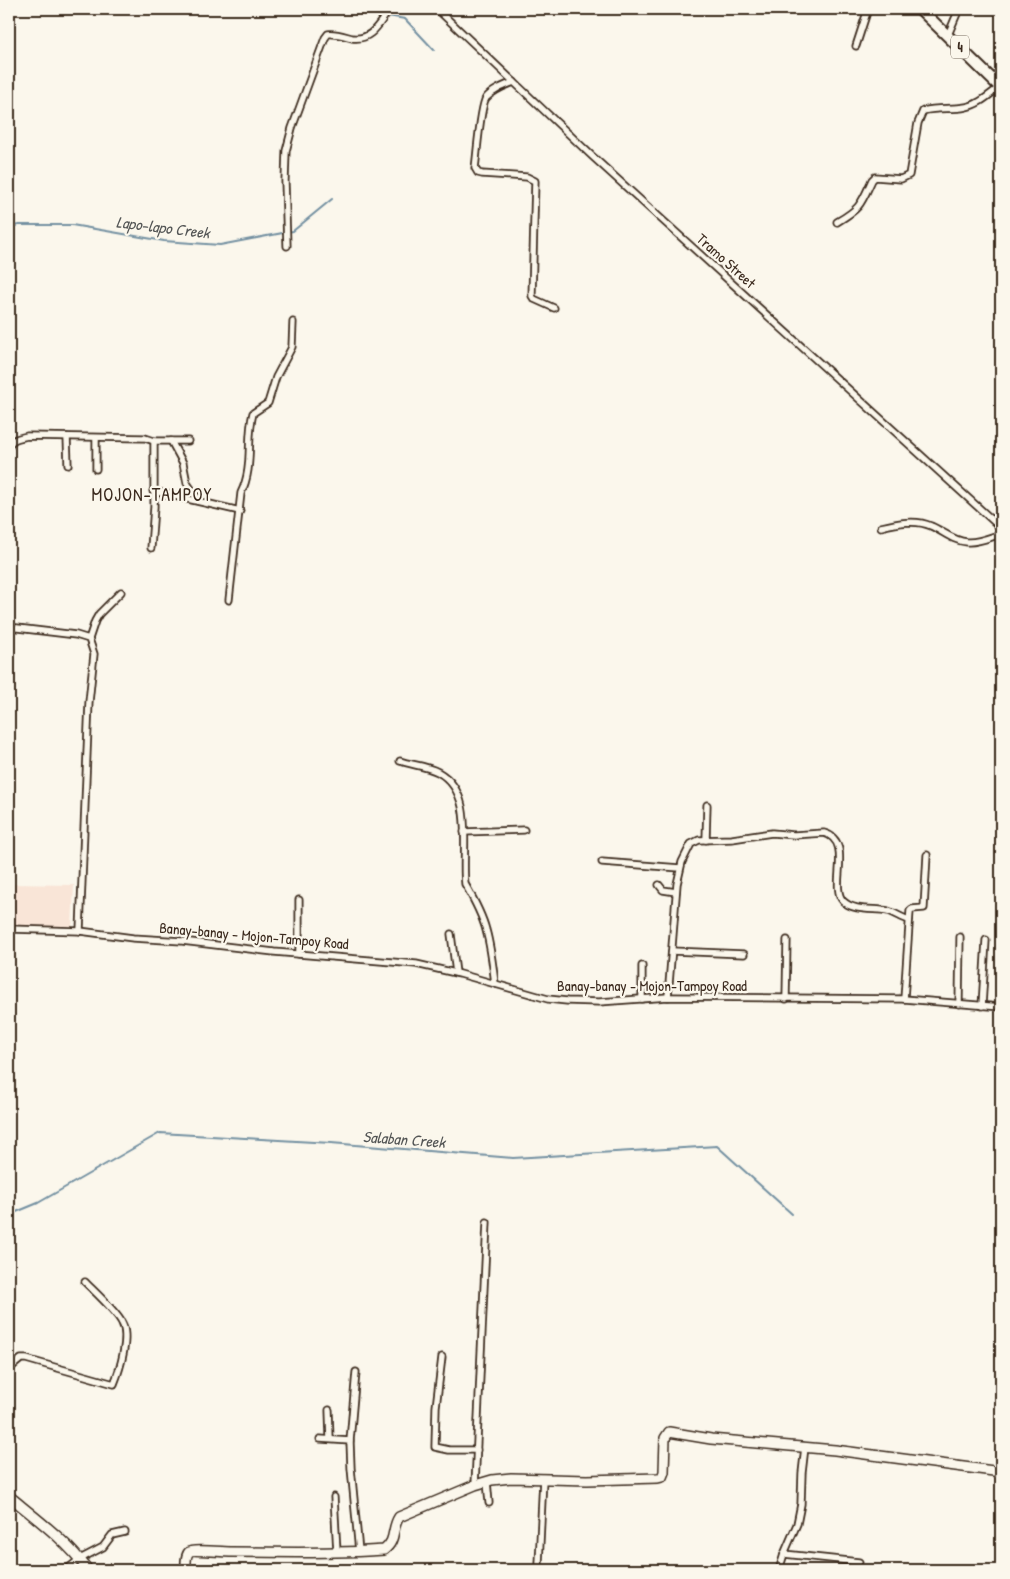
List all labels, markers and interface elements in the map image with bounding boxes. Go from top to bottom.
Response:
road number: 4 [951,36,969,58]
water label: Lapo-lapo Creek [115,210,212,244]
street label: Tramo Street [692,228,761,294]
district label: MOJON-TAMPOY [92,482,212,507]
street label: Banay-banay - Mojon-Tampoy Road [159,917,350,954]
street label: Banay-banay - Mojon-Tampoy Road [557,975,747,996]
water label: Salaban Creek [362,1125,447,1153]

